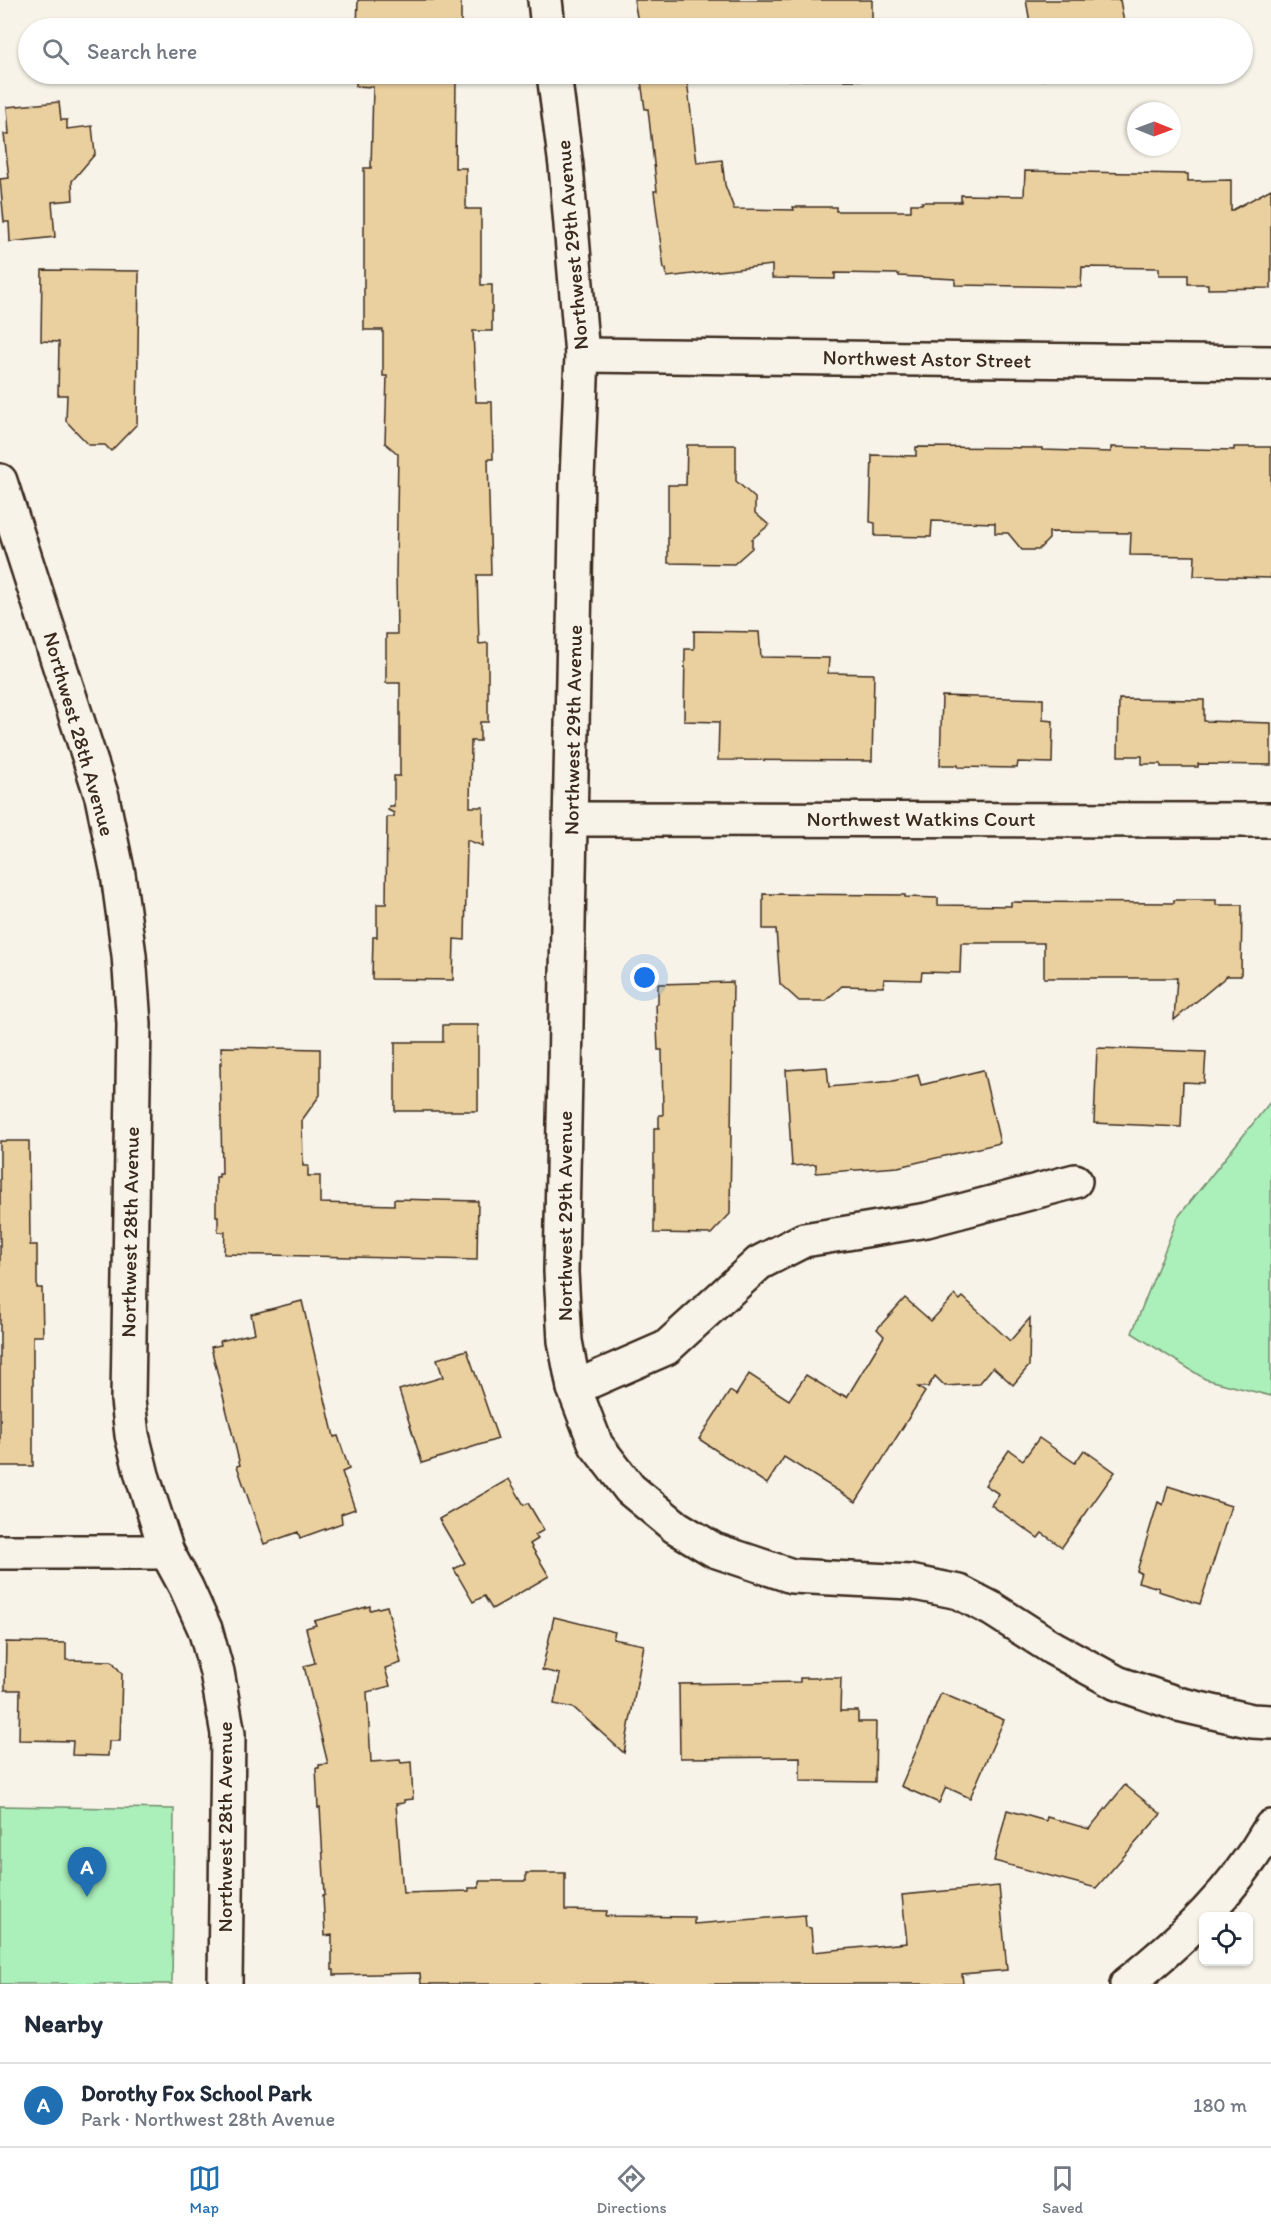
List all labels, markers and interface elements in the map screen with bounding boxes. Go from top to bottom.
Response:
search box [18,18,1253,84]
icon: search [39,35,72,68]
text: Search here [87,38,197,65]
north arrow [1127,102,1181,156]
street label: Northwest 29th Avenue [550,139,593,351]
street label: Northwest Astor Street [823,344,1032,373]
street label: Northwest 29th Avenue [558,625,587,835]
street label: Northwest 28th Avenue [38,629,121,839]
street label: Northwest Watkins Court [806,806,1036,831]
your location [630,963,659,992]
street label: Northwest 29th Avenue [552,1111,577,1321]
street label: Northwest 28th Avenue [115,1126,144,1338]
street label: Northwest 28th Avenue [212,1721,237,1933]
pin: A [68,1848,106,1897]
map controls [1199,1912,1253,1966]
button: locate [1199,1912,1253,1966]
text: Nearby [24,2007,103,2039]
text: Dorothy Fox School Park [81,2080,312,2107]
text: A [37,2093,50,2117]
text: 180 m [1193,2093,1247,2117]
text: Park · Northwest 28th Avenue [81,2107,335,2131]
tab: Map [188,2162,221,2217]
tab: Directions [596,2162,667,2217]
tab: Saved [1042,2162,1083,2217]

